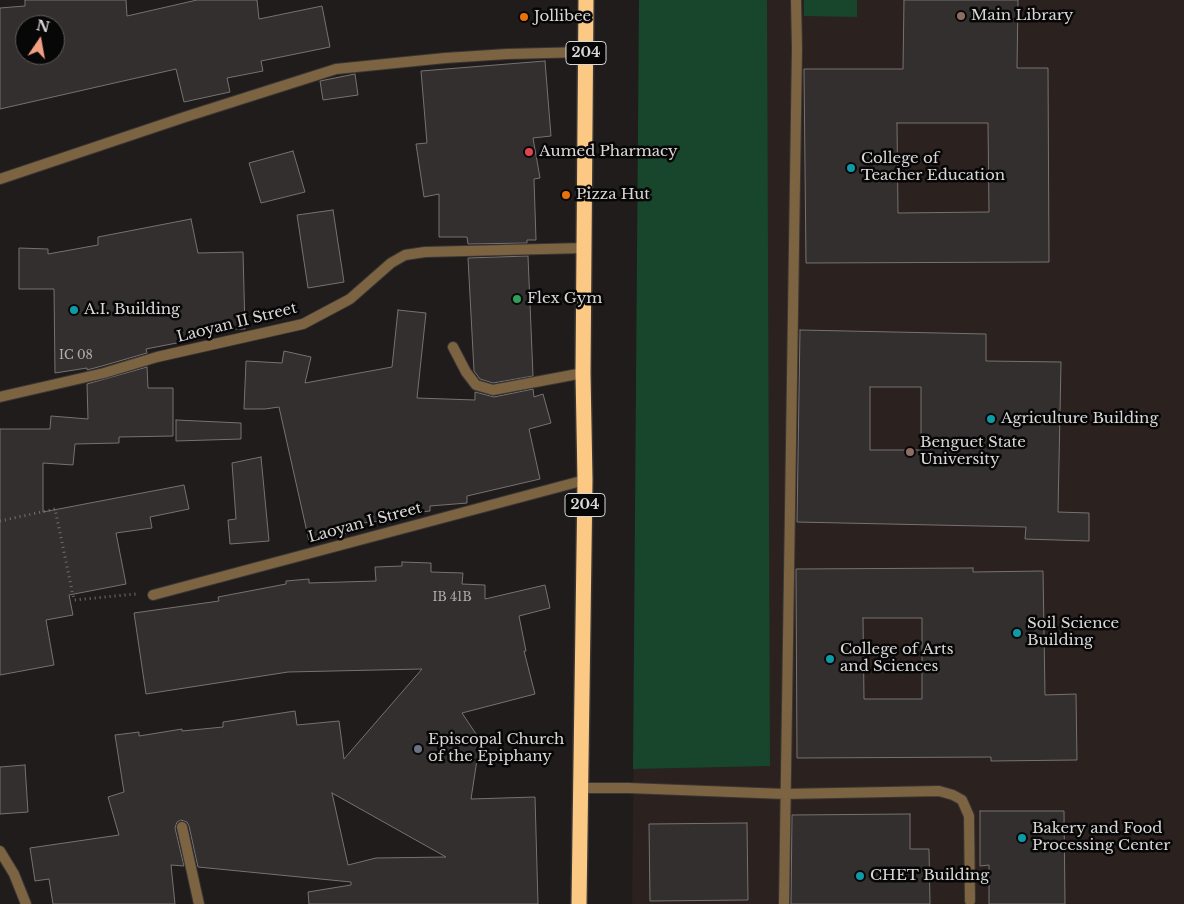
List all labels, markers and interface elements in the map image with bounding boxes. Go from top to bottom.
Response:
place label: Main Library [971,7,1073,25]
place label: Jollibee [534,8,591,26]
marker: Main Library [955,10,967,22]
marker: Jollibee [518,11,530,23]
north arrow [15,15,65,65]
text: N [35,16,51,36]
road number: 204 [566,42,606,64]
place label: Aumed Pharmacy [539,143,678,161]
marker: Aumed Pharmacy [523,146,535,158]
place label: College of Teacher Education [861,150,1005,185]
marker: College of Teacher Education [845,162,857,174]
place label: Pizza Hut [576,186,650,204]
marker: Pizza Hut [560,189,572,201]
place label: Flex Gym [527,290,602,308]
marker: Flex Gym [511,293,523,305]
street label: Laoyan II Street [175,299,299,347]
place label: A.I. Building [84,301,180,319]
marker: A.I. Building [68,304,80,316]
house number: IC 08 [59,349,93,363]
place label: Agriculture Building [1001,410,1158,428]
marker: Agriculture Building [985,413,997,425]
place label: Benguet State University [920,434,1026,469]
marker: Benguet State University [904,446,916,458]
road number: 204 [565,494,605,516]
street label: Laoyan I Street [306,499,424,547]
house number: IB 41B [432,591,472,605]
place label: Soil Science Building [1027,615,1119,650]
marker: Soil Science Building [1011,627,1023,639]
place label: College of Arts and Sciences [840,641,954,676]
marker: College of Arts and Sciences [824,653,836,665]
place label: Episcopal Church of the Epiphany [428,731,564,766]
marker: Episcopal Church of the Epiphany [412,743,424,755]
place label: Bakery and Food Processing Center [1032,820,1170,855]
marker: Bakery and Food Processing Center [1016,832,1028,844]
place label: CHET Building [870,867,989,885]
marker: CHET Building [854,870,866,882]

